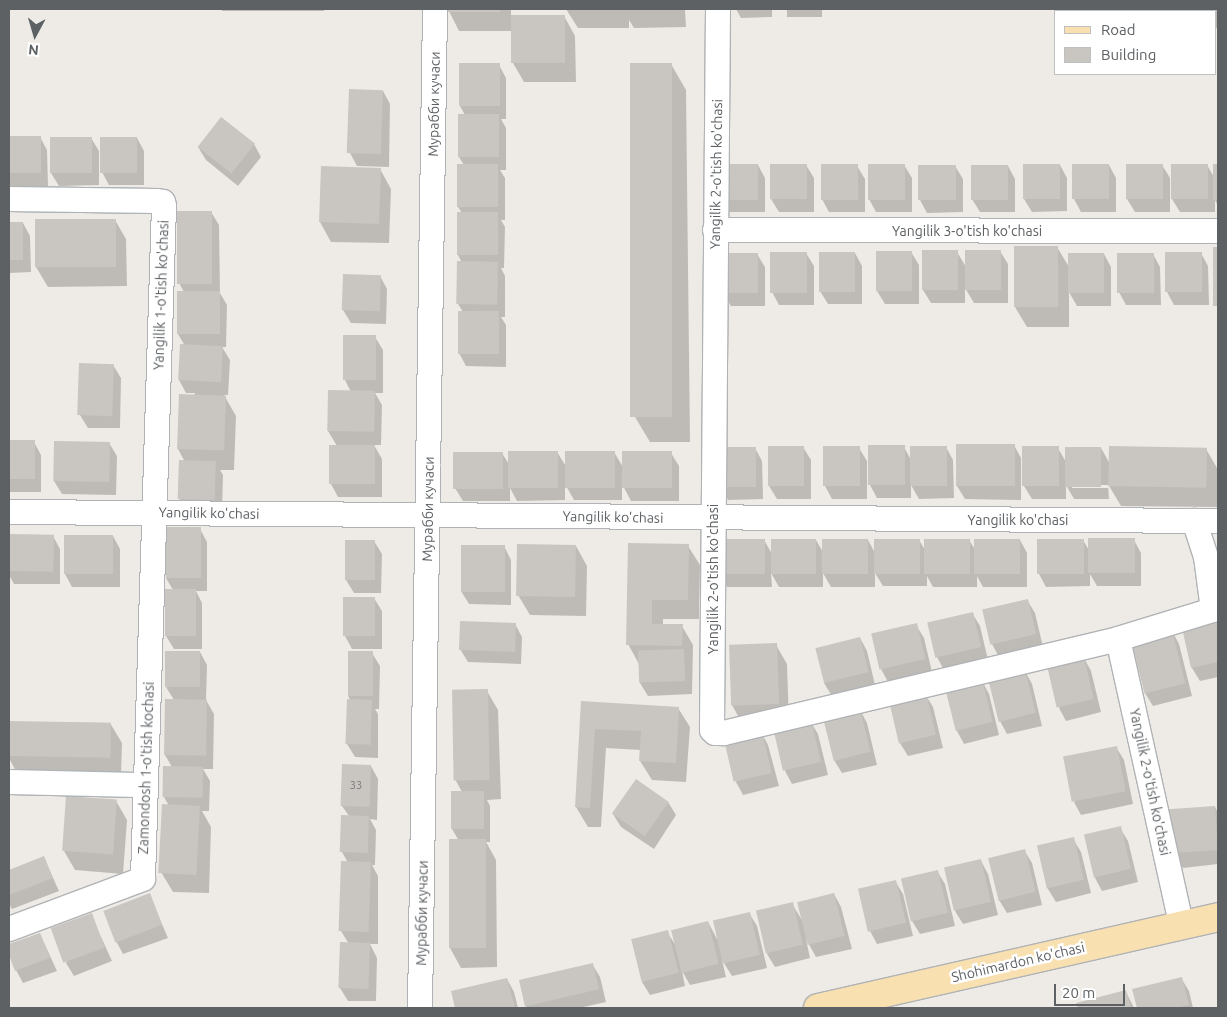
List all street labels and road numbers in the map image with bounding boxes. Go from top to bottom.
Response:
street label: Мурабби кучаси [425,51,443,157]
street label: Yangilik 2-o'tish ko'chasi [706,99,726,249]
street label: Yangilik 1-o'tish ko'chasi [150,220,172,370]
street label: Yangilik 3-o'tish ko'chasi [892,223,1042,239]
street label: Мурабби кучаси [419,456,437,562]
street label: Yangilik ko'chasi [158,504,260,522]
street label: Yangilik 2-o'tish ko'chasi [705,504,721,654]
street label: Yangilik ko'chasi [562,508,664,526]
street label: Yangilik ko'chasi [968,512,1068,528]
street label: Zamondosh 1-o'tish kochasi [135,681,157,855]
street label: Yangilik 2-o'tish ko'chasi [1126,707,1174,857]
street label: Мурабби кучаси [413,860,431,966]
street label: Shohimardon ko'chasi [950,938,1086,986]

